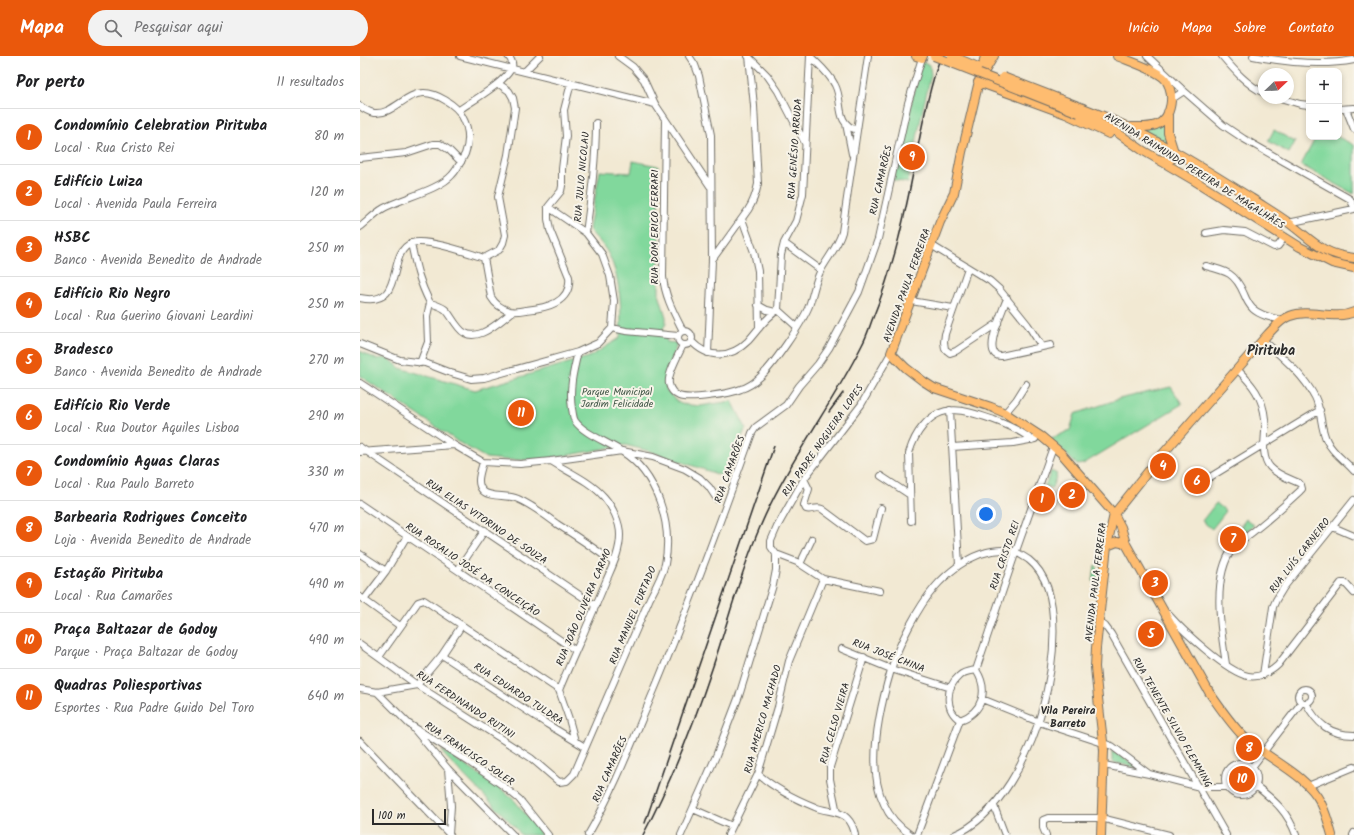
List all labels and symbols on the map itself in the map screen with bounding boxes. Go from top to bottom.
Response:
north arrow [1258,68,1294,104]
street label: RUA GENÉSIO ARRUDA [783,98,807,200]
street label: AVENIDA RAIMUNDO PEREIRA DE MAGALHÃES [1101,108,1288,234]
street label: RUA JULIO NICOLAU [570,131,594,223]
pin: 9 [899,142,925,172]
street label: RUA CAMARÕES [865,143,897,217]
street label: RUA DOM ERICO FERRARI [647,169,663,285]
street label: AVENIDA PAULA FERREIRA [879,226,935,345]
district label: Pirituba [1247,340,1295,362]
street label: RUA PADRE NOGUEIRA LOPES [778,381,868,500]
park label: Parque Municipal Jardim Felicidade [581,384,654,412]
pin: 11 [508,398,534,428]
street label: RUA CAMARÕES [710,433,750,505]
pin: 4 [1150,451,1176,481]
pin: 6 [1184,466,1210,496]
street label: RUA ELIAS VITORINO DE SOUZA [422,475,550,569]
pin: 2 [1059,480,1085,510]
pin: 1 [1029,484,1055,514]
your location [976,504,996,524]
street label: RUA LUÍS CARNEIRO [1265,515,1334,597]
street label: RUA CRISTO REI [986,518,1024,592]
street label: RUA ROSALIO JOSÉ DA CONCEIÇÃO [402,519,543,621]
street label: AVENIDA PAULA FERREIRA [1081,521,1111,643]
pin: 7 [1220,524,1246,554]
street label: RUA JOÃO OLIVEIRA CARMO [552,546,616,668]
street label: RUA MANUEL FURTADO [605,564,661,667]
pin: 3 [1142,568,1168,598]
pin: 5 [1138,619,1164,649]
street label: RUA JOSÉ CHINA [850,635,927,677]
street label: RUA TENENTE SILVIO FLEMMING [1128,654,1216,791]
street label: RUA EDUARDO TULDRA [471,659,566,729]
street label: RUA AMERICO MACHADO [740,663,786,775]
street label: RUA FERDINANDO RUTINI [413,667,518,743]
street label: RUA CELSO VIEIRA [816,681,854,766]
district label: Vila Pereira Barreto [1041,702,1096,733]
street label: RUA FRANCISCO SOLER [421,718,518,790]
street label: RUA CAMARÕES [588,733,632,805]
pin: 8 [1236,733,1262,763]
pin: 10 [1229,764,1255,794]
scale bar [372,807,446,826]

